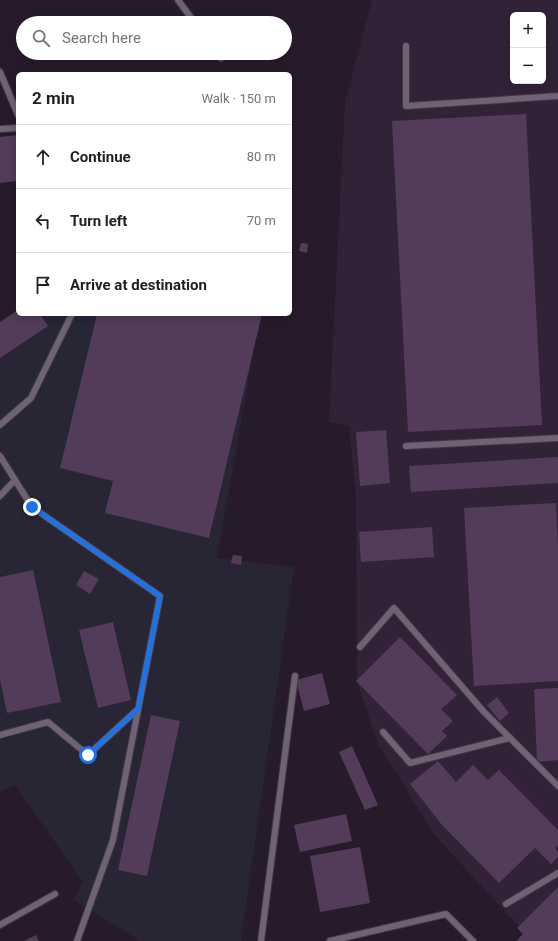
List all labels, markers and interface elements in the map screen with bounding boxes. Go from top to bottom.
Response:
map controls [510,12,546,84]
button: + [510,12,546,48]
search box [16,16,292,60]
icon: search [30,27,52,49]
text: Search here [62,29,141,47]
button: − [510,48,546,84]
text: 2 min [32,88,75,108]
text: Walk · 150 m [201,91,276,106]
icon: ahead [32,146,54,168]
text: Continue [70,148,131,166]
text: 80 m [247,149,276,164]
icon: left [32,210,54,232]
text: Turn left [70,212,127,230]
text: 70 m [247,213,276,228]
icon: arrive [32,274,54,296]
text: Arrive at destination [70,276,207,294]
route end [23,498,41,516]
route start [79,746,97,764]

